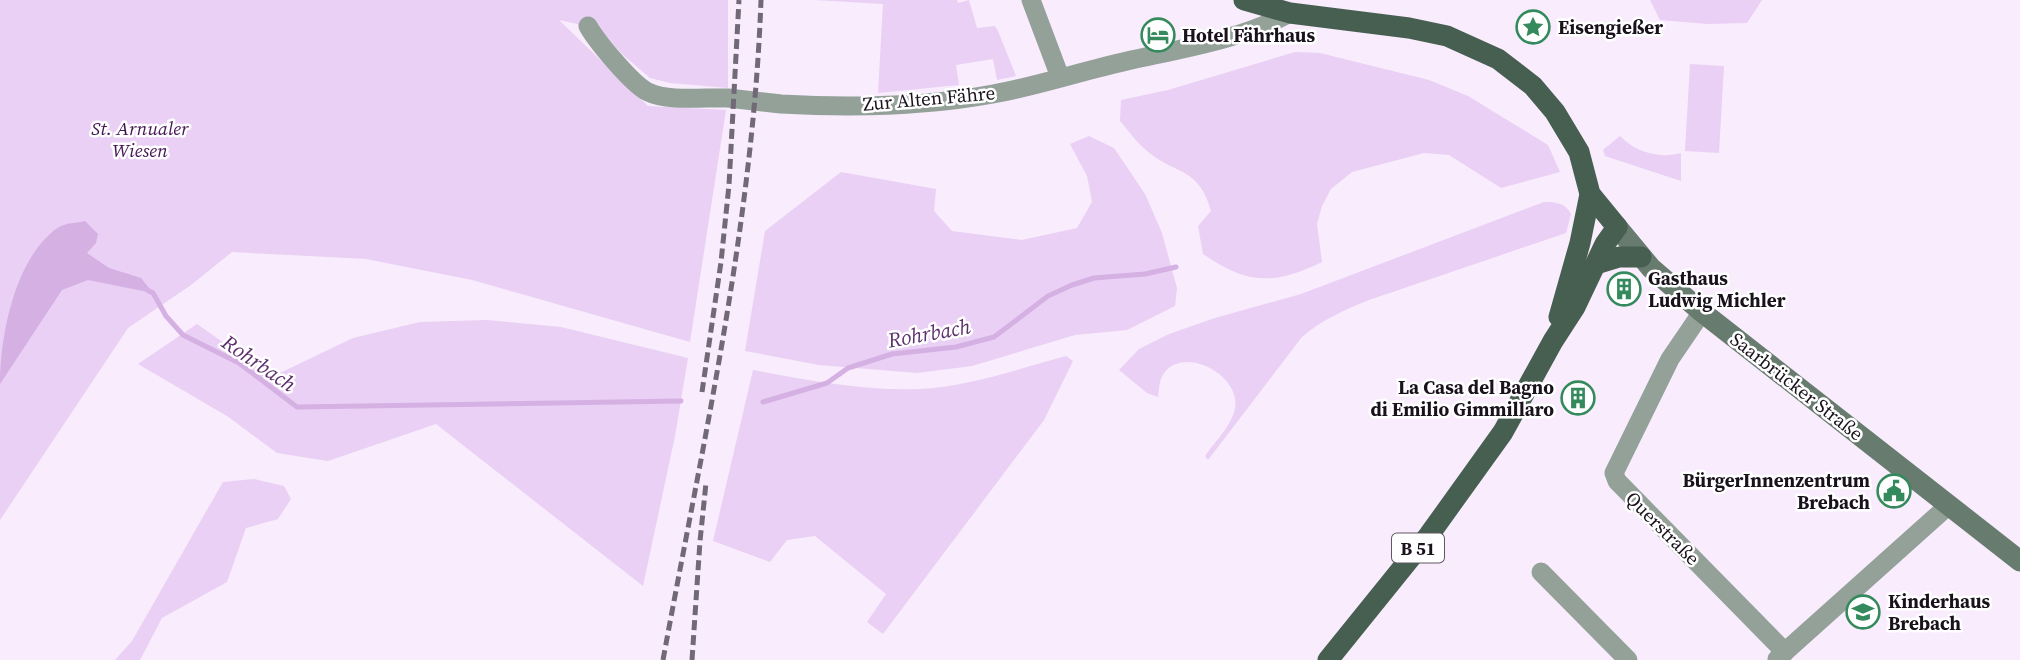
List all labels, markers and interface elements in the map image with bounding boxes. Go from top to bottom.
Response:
place icon: Eisengießer [1514,8,1552,46]
place label: Eisengießer [1558,14,1663,40]
hotel icon: Hotel Fährhaus [1139,16,1177,54]
place label: Hotel Fährhaus [1182,22,1315,48]
street label: Zur Alten Fähre [862,79,996,117]
park label: St. Arnualer Wiesen [91,115,190,163]
place label: Gasthaus Ludwig Michler [1648,265,1786,313]
building icon: Gasthaus Ludwig Michler [1605,270,1643,308]
water label: Rohrbach [884,311,973,355]
street label: Saarbrücker Straße [1725,326,1869,446]
water label: Rohrbach [215,327,302,399]
place label: La Casa del Bagno di Emilio Gimmillaro [1370,374,1554,422]
building icon: La Casa del Bagno di Emilio Gimmillaro [1559,379,1597,417]
place label: BürgerInnenzentrum Brebach [1683,467,1870,515]
public building icon: BürgerInnenzentrum Brebach [1875,472,1913,510]
street label: Querstraße [1620,485,1706,571]
road number: B 51 [1392,534,1444,562]
place label: Kinderhaus Brebach [1888,588,1991,636]
school or university icon: Kinderhaus Brebach [1844,593,1882,631]

